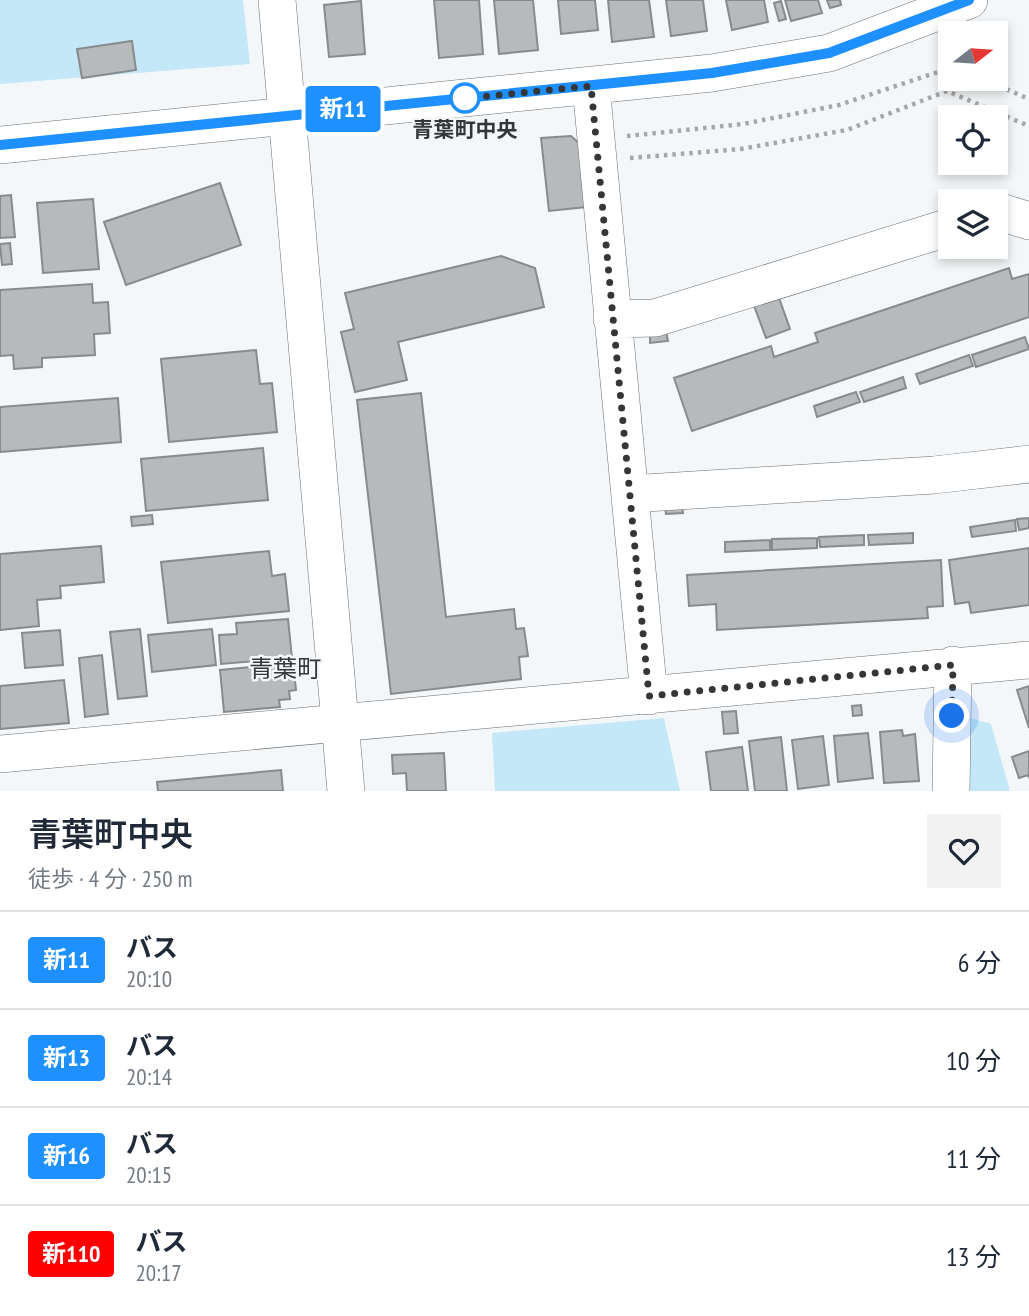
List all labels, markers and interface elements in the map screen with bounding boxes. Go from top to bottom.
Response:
north arrow [938,21,1008,91]
map controls [938,21,1008,259]
marker: 青葉町中央 [450,83,480,113]
line badge: 新11 [303,86,383,132]
text: 新11 [320,93,366,124]
button: locate [938,105,1008,175]
place label: 青葉町中央 [413,116,518,143]
button: layers [938,189,1008,259]
district label: 青葉町 [249,653,321,684]
your location [934,698,969,733]
text: 青葉町中央 [28,812,193,855]
button: heart [927,814,1001,888]
text: 徒歩 · 4 分 · 250 m [28,864,192,893]
text: バス [126,931,178,964]
text: 新11 [43,944,90,975]
text: 6 分 [958,946,1001,979]
text: 20:10 [126,964,172,993]
text: バス [126,1029,178,1062]
text: 新13 [43,1042,90,1073]
text: 10 分 [946,1044,1001,1077]
text: 20:14 [126,1062,172,1091]
text: バス [126,1127,178,1160]
text: 新16 [43,1140,90,1171]
text: 11 分 [946,1142,1001,1175]
text: 20:15 [126,1160,172,1189]
text: バス [135,1225,187,1258]
text: 新110 [42,1238,100,1269]
text: 13 分 [946,1240,1001,1273]
text: 20:17 [135,1258,182,1287]

